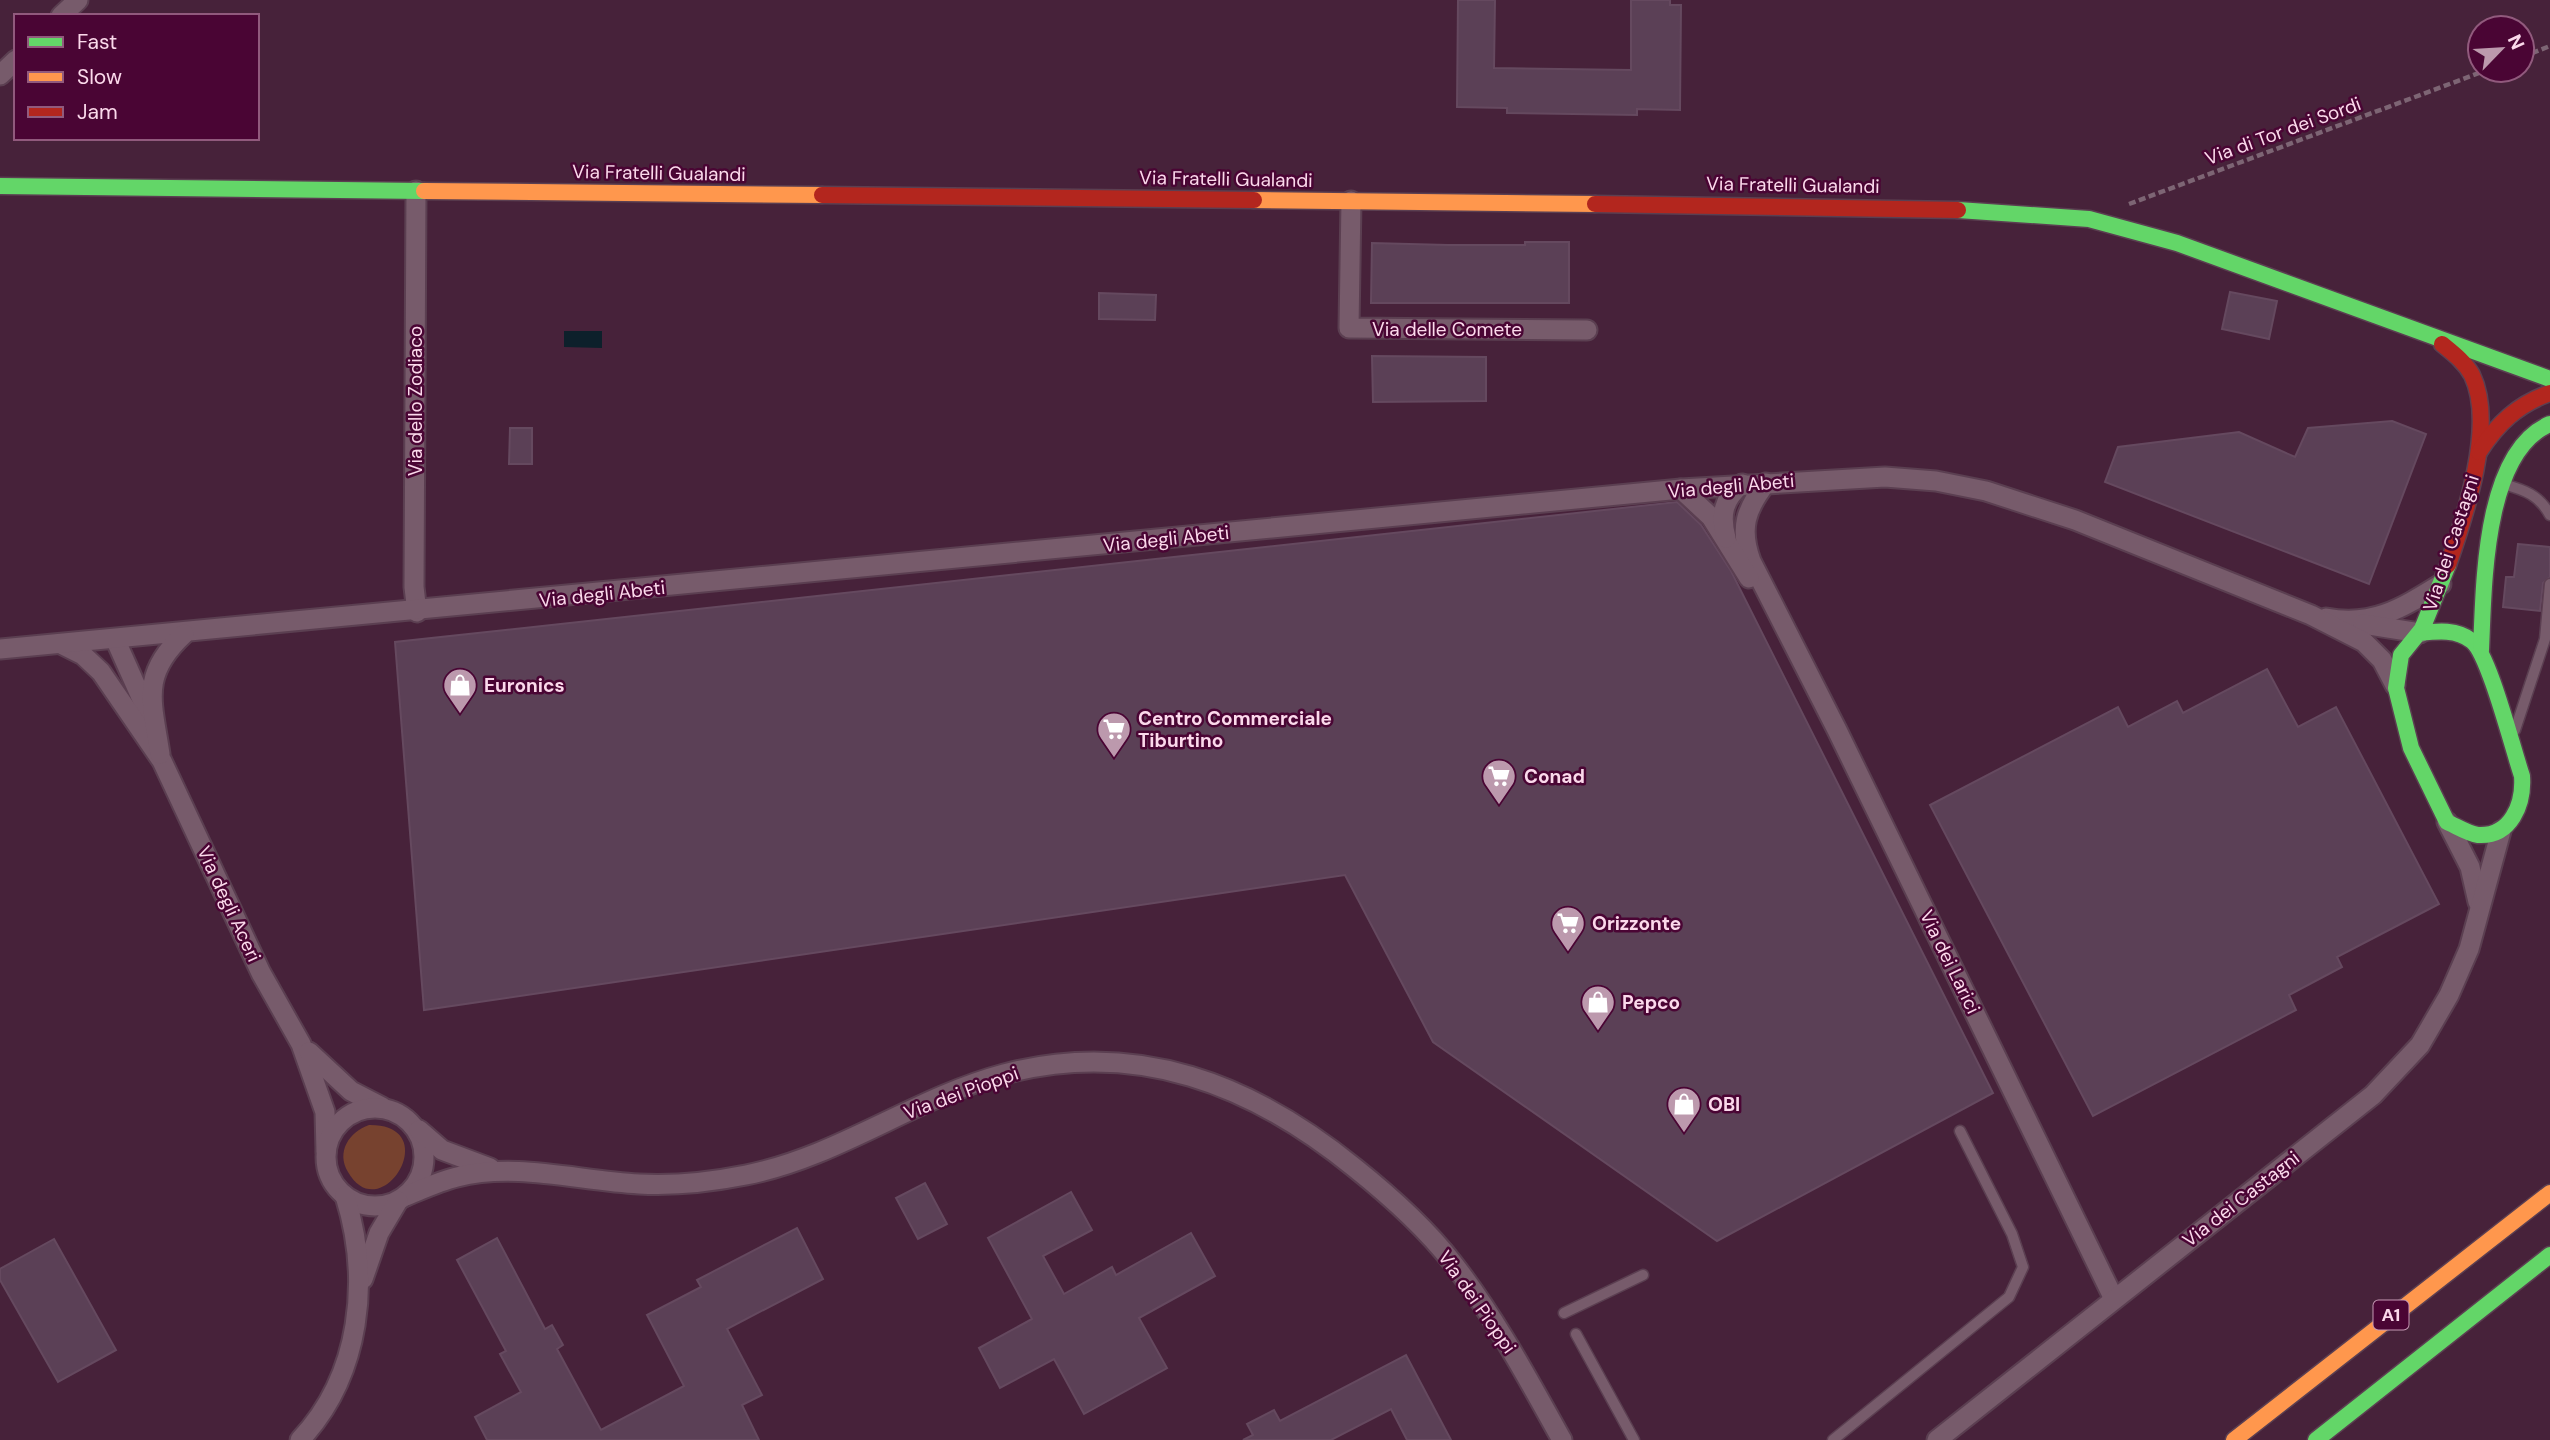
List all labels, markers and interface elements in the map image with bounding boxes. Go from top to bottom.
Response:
legend [14,14,259,140]
north arrow [2466,14,2536,84]
text: Fast [77,28,117,56]
text: N [2502,30,2530,54]
text: Slow [77,63,122,91]
street label: Via di Tor dei Sordi [2202,91,2364,171]
text: Jam [77,98,118,126]
street label: Via Fratelli Gualandi [572,159,746,187]
street label: Via Fratelli Gualandi [1139,165,1313,193]
street label: Via Fratelli Gualandi [1706,171,1880,199]
street label: Via delle Comete [1372,317,1522,342]
street label: Via dello Zodiaco [403,326,428,476]
street label: Via degli Abeti [1667,468,1795,504]
street label: Via dei Castagni [2417,472,2485,614]
street label: Via degli Abeti [1102,520,1230,558]
street label: Via degli Abeti [538,575,666,613]
shop icon: Euronics [441,666,479,715]
place label: Euronics [484,673,565,698]
place label: Centro Commerciale Tiburtino [1138,706,1332,753]
supermarket icon: Centro Commerciale Tiburtino [1095,710,1133,759]
supermarket icon: Conad [1480,757,1518,806]
place label: Conad [1524,764,1585,789]
street label: Via degli Aceri [191,842,267,966]
supermarket icon: Orizzonte [1549,904,1587,953]
street label: Via dei Larici [1914,906,1986,1018]
place label: Orizzonte [1592,911,1681,936]
shop icon: Pepco [1579,983,1617,1032]
place label: Pepco [1622,990,1680,1015]
street label: Via dei Pioppi [900,1061,1022,1125]
shop icon: OBI [1665,1085,1703,1134]
place label: OBI [1708,1092,1740,1117]
street label: Via dei Castagni [2177,1145,2305,1253]
street label: Via dei Pioppi [1432,1246,1522,1358]
road number: A1 [2374,1300,2408,1330]

